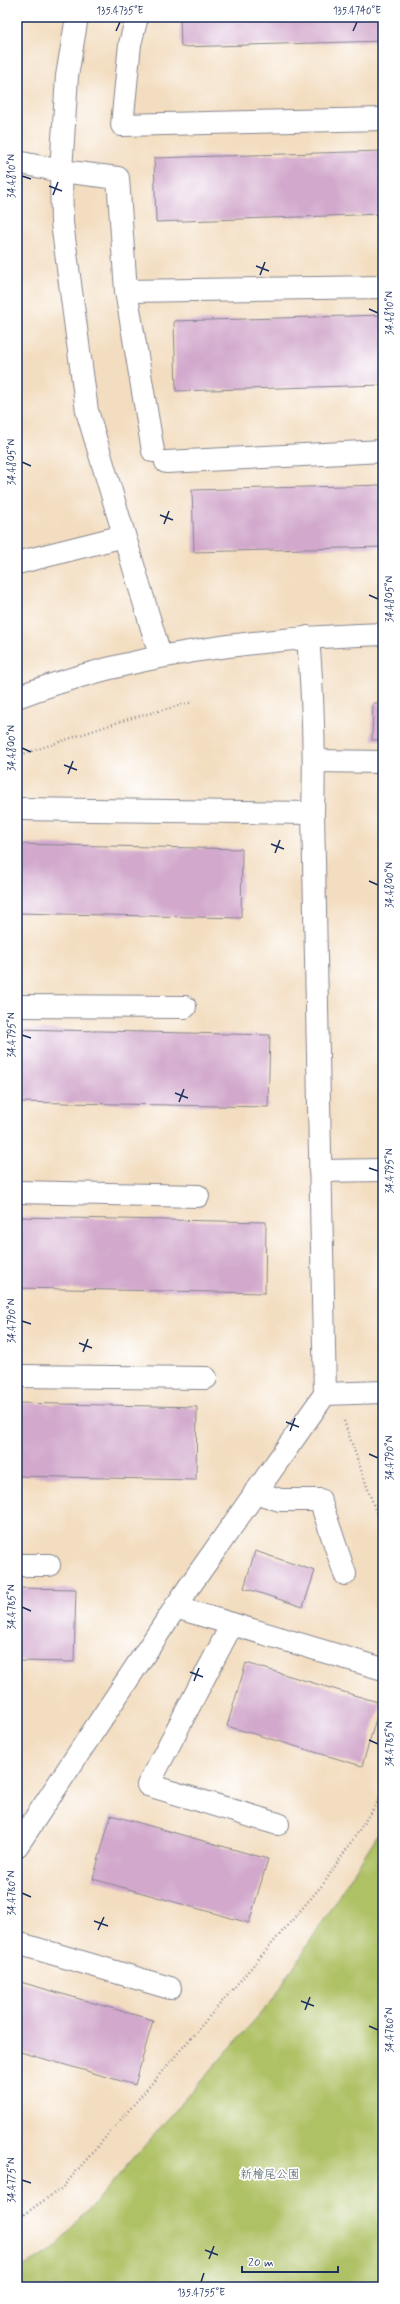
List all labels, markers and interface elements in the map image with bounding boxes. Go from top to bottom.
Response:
text: 135.4735°E [97,4,144,18]
text: 135.4740°E [333,4,381,18]
text: 34.4810°N [5,154,19,198]
text: 34.4810°N [383,291,397,335]
text: 34.4805°N [5,439,19,485]
text: 34.4805°N [383,576,397,622]
text: 34.4800°N [5,725,19,771]
text: 34.4800°N [383,862,397,908]
text: 34.4795°N [5,1012,19,1058]
text: 34.4795°N [383,1148,397,1194]
text: 34.4790°N [5,1298,19,1343]
text: 34.4790°N [383,1435,397,1480]
text: 34.4785°N [5,1584,19,1630]
text: 34.4785°N [383,1721,397,1767]
text: 34.4780°N [5,1870,19,1915]
text: 34.4780°N [383,2007,397,2052]
text: 34.4775°N [5,2157,19,2203]
park label: 新檜尾公園 [240,2167,300,2183]
scale bar [242,2248,338,2274]
text: 20 m [248,2255,274,2271]
text: 135.4755°E [177,2286,225,2300]

